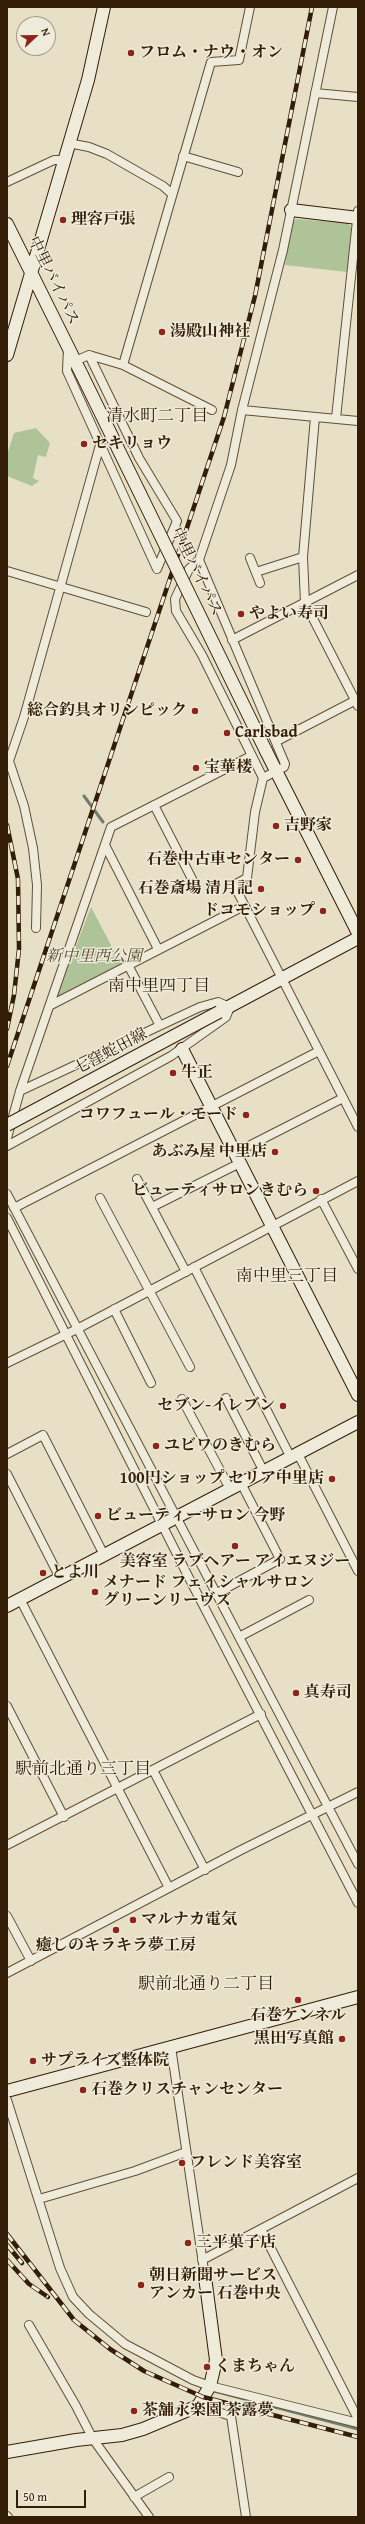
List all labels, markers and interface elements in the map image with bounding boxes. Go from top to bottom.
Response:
north arrow [16,16,56,56]
text: N [37,25,55,38]
place label: フロム・ナウ・オン [139,43,283,63]
marker: フロム・ナウ・オン [126,48,136,58]
place label: 理容戸張 [71,210,135,230]
marker: 理容戸張 [58,215,68,225]
street label: 中里バイパス [23,234,83,328]
place label: 湯殿山神社 [170,322,250,342]
marker: 湯殿山神社 [157,327,167,337]
district label: 清水町二丁目 [106,407,208,427]
place label: セキリョウ [92,434,172,454]
marker: セキリョウ [79,439,89,449]
street label: 中里バイパス [166,525,226,619]
place label: やよい寿司 [249,604,329,624]
marker: やよい寿司 [236,609,246,619]
place label: 総合釣具オリンピック [27,701,187,721]
marker: 総合釣具オリンピック [190,706,200,716]
place label: Carlsbad [235,723,298,743]
marker: Carlsbad [222,728,232,738]
place label: 宝華楼 [204,758,252,778]
marker: 宝華楼 [191,763,201,773]
place label: 吉野家 [284,816,332,836]
marker: 吉野家 [271,821,281,831]
place label: 石巻中古車センター [146,850,290,870]
marker: 石巻中古車センター [293,855,303,865]
place label: 石巻斎場 清月記 [137,879,253,899]
marker: 石巻斎場 清月記 [256,884,266,894]
place label: ドコモショップ [203,901,315,921]
marker: ドコモショップ [318,906,328,916]
park label: 新中里西公園 [46,947,142,967]
district label: 南中里四丁目 [108,977,210,997]
street label: 七窪蛇田線 [71,1025,151,1079]
place label: 牛正 [181,1063,213,1083]
marker: 牛正 [168,1068,178,1078]
place label: コワフュール・モード [79,1105,238,1125]
marker: コワフュール・モード [241,1110,251,1120]
place label: あぶみ屋 中里店 [151,1142,267,1162]
marker: あぶみ屋 中里店 [270,1147,280,1157]
place label: ビューティサロンきむら [132,1181,308,1201]
marker: ビューティサロンきむら [311,1186,321,1196]
district label: 南中里三丁目 [236,1267,338,1287]
place label: セブン-イレブン [157,1396,275,1416]
marker: セブン-イレブン [278,1401,288,1411]
place label: ユビワのきむら [164,1436,276,1456]
marker: ユビワのきむら [151,1441,161,1451]
place label: 100円ショップ セリア中里店 [120,1469,324,1489]
marker: 100円ショップ セリア中里店 [327,1474,337,1484]
place label: ビューティーサロン 今野 [106,1506,286,1526]
marker: ビューティーサロン 今野 [93,1511,103,1521]
marker: 美容室 ラブヘアー アイエヌジー [230,1541,240,1551]
place label: 美容室 ラブヘアー アイエヌジー [120,1552,350,1572]
place label: とよ川 [51,1563,99,1583]
marker: とよ川 [38,1568,48,1578]
place label: メナード フェイシャルサロン グリーンリーヴズ [103,1573,315,1611]
marker: メナード フェイシャルサロン グリーンリーヴズ [90,1587,100,1597]
place label: 真寿司 [304,1683,352,1703]
marker: 真寿司 [291,1688,301,1698]
district label: 駅前北通り三丁目 [15,1760,151,1780]
place label: マルナカ電気 [141,1910,237,1930]
marker: マルナカ電気 [128,1915,138,1925]
marker: 癒しのキラキラ夢工房 [111,1925,121,1935]
place label: 癒しのキラキラ夢工房 [36,1936,196,1956]
district label: 駅前北通り二丁目 [138,1975,274,1995]
marker: 石巻ケンネル [293,1995,303,2005]
place label: 石巻ケンネル [250,2006,346,2026]
place label: 黒田写真館 [254,2029,334,2049]
marker: 黒田写真館 [337,2034,347,2044]
place label: サプライズ整体院 [41,2051,169,2071]
marker: サプライズ整体院 [28,2056,38,2066]
place label: 石巻クリスチャンセンター [91,2080,283,2100]
marker: 石巻クリスチャンセンター [78,2085,88,2095]
place label: フレンド美容室 [190,2153,302,2173]
marker: フレンド美容室 [177,2158,187,2168]
place label: 三平菓子店 [196,2233,276,2253]
marker: 三平菓子店 [183,2238,193,2248]
place label: 朝日新聞サービス アンカー 石巻中央 [149,2266,281,2304]
marker: 朝日新聞サービス アンカー 石巻中央 [136,2280,146,2290]
place label: くまちゃん [215,2357,295,2377]
marker: くまちゃん [202,2362,212,2372]
place label: 茶舗永楽園 茶露夢 [142,2401,274,2421]
marker: 茶舗永楽園 茶露夢 [129,2406,139,2416]
scale bar [18,2482,88,2508]
text: 50 m [23,2488,47,2505]

